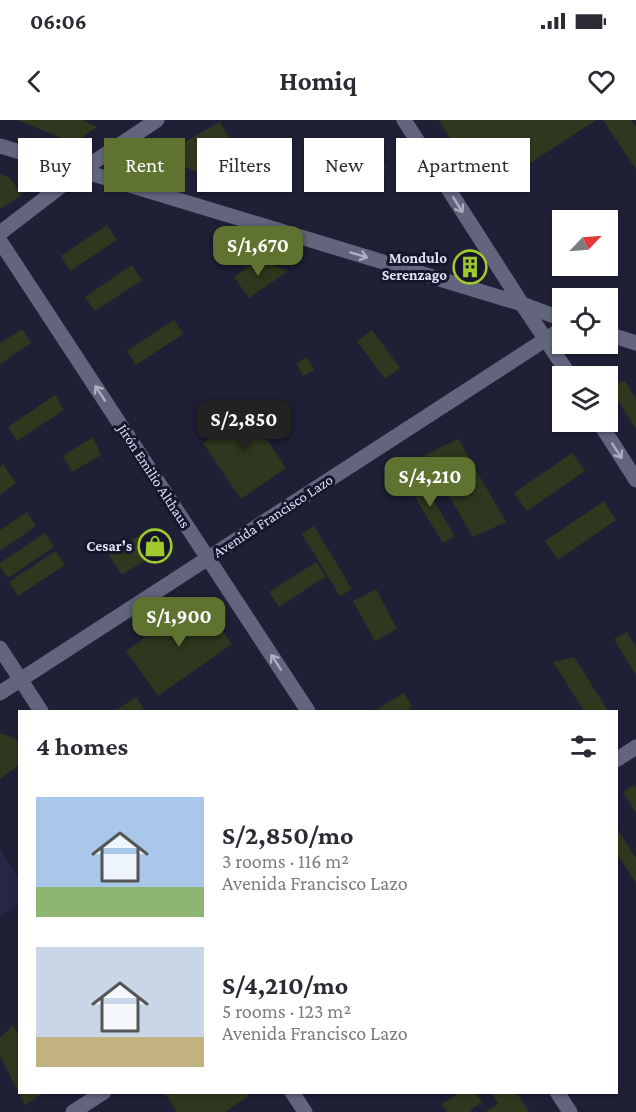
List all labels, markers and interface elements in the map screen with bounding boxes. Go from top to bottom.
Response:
text: 06:06 [30,9,87,34]
icon: back [18,65,51,98]
icon: heart [585,65,618,98]
text: Homiq [279,66,357,96]
chip: Buy [18,138,92,192]
chip: Rent [104,138,185,192]
chip: Filters [197,138,292,192]
chip: New [304,138,384,192]
chip: Apartment [396,138,530,192]
one-way arrow [453,196,465,213]
north arrow [552,210,618,276]
map controls [552,210,618,432]
pin: S/1,670 [203,226,313,277]
text: S/1,670 [227,234,289,256]
building icon: Mondulo Serenzago [452,249,488,285]
one-way arrow [349,250,368,261]
place label: Mondulo Serenzago [382,250,447,283]
button: locate [552,288,618,354]
button: layers [552,366,618,432]
one-way arrow [94,386,106,402]
pin: S/2,850 [189,400,299,451]
text: S/2,850 [211,408,277,430]
street label: Jirón Emilio Althaus [113,420,194,531]
one-way arrow [611,442,624,459]
pin: S/4,210 [375,457,485,508]
text: S/4,210 [399,465,461,487]
street label: Avenida Francisco Lazo [210,471,336,561]
shop icon: Cesar's [137,528,173,564]
place label: Cesar's [86,538,132,554]
pin: S/1,900 [124,597,234,648]
text: S/1,900 [146,605,212,627]
one-way arrow [269,654,281,671]
icon: filters [567,730,600,763]
text: 4 homes [36,732,128,761]
icon: home [84,821,156,893]
text: S/2,850/mo [222,821,354,850]
text: 3 rooms · 116 m² [222,850,349,872]
text: Avenida Francisco Lazo [222,872,408,894]
icon: home [84,971,156,1043]
text: S/4,210/mo [222,971,348,1000]
text: 5 rooms · 123 m² [222,1000,351,1022]
text: Avenida Francisco Lazo [222,1022,408,1044]

